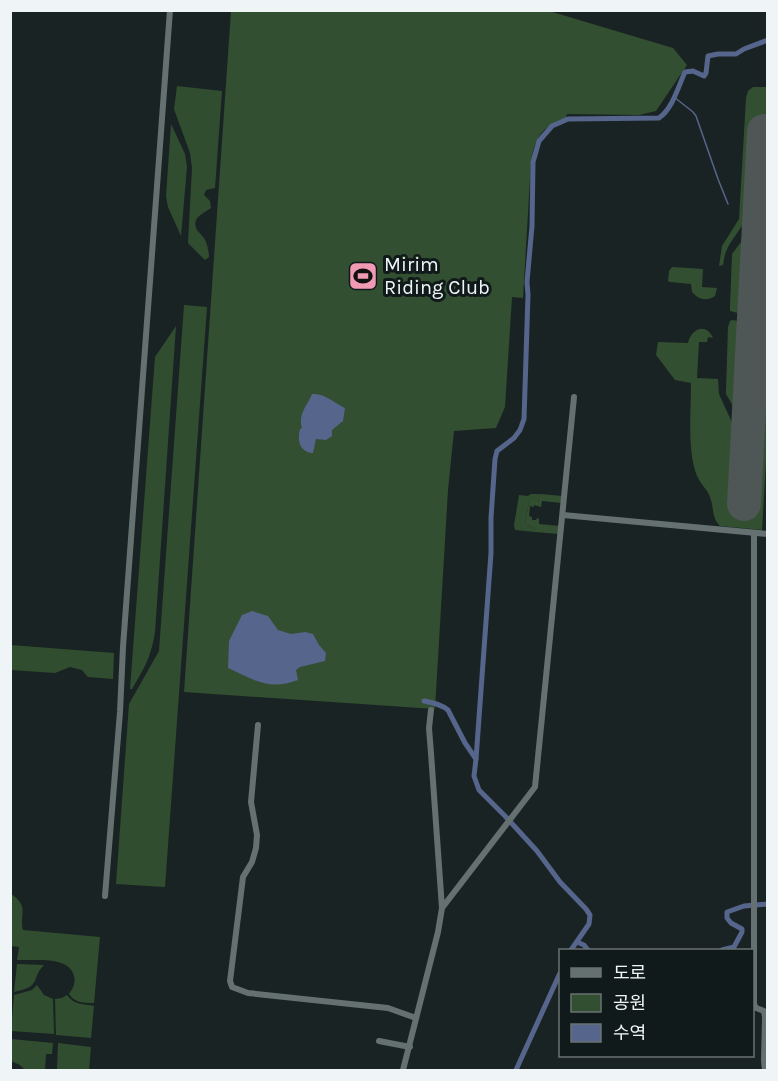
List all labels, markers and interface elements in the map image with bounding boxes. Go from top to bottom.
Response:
place label: Mirim Riding Club [384,253,490,299]
sports icon: Mirim Riding Club [347,260,379,292]
legend [559,949,754,1057]
text: 도로 [613,962,646,984]
text: 공원 [613,992,646,1014]
text: 수역 [613,1022,646,1044]

